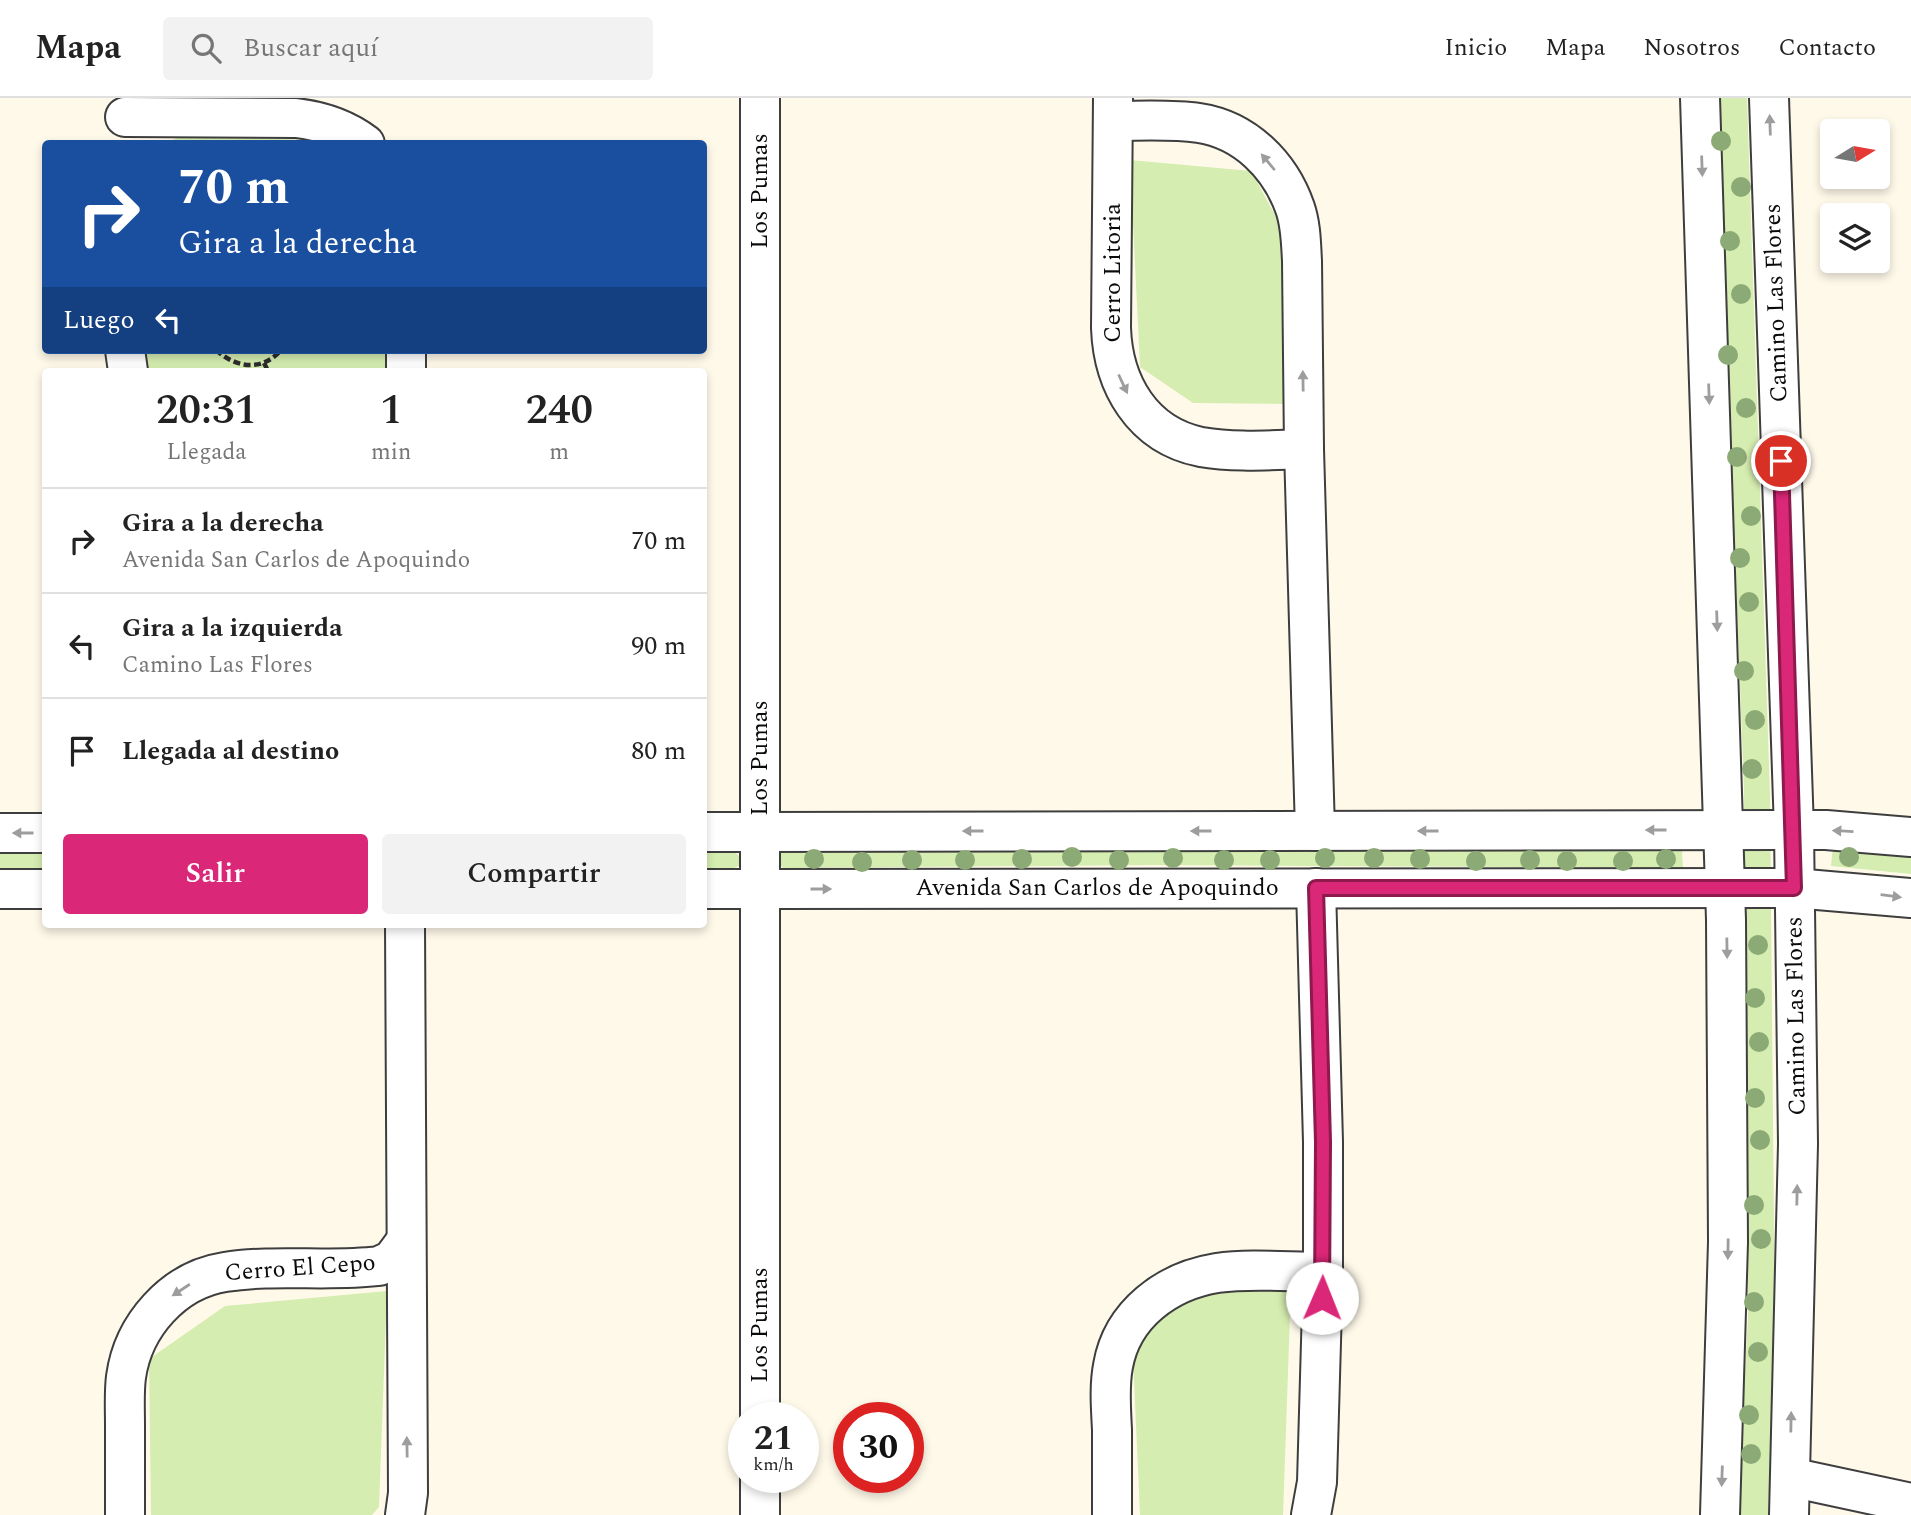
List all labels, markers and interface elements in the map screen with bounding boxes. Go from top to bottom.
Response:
search box [163,17,653,80]
text: Mapa [35,23,121,73]
text: Buscar aquí [243,28,378,68]
icon: search [187,29,225,67]
text: Inicio [1444,30,1507,66]
text: Mapa [1545,30,1605,66]
text: Nosotros [1643,30,1740,66]
text: Contacto [1778,30,1876,66]
one-way arrow [1764,114,1775,136]
north arrow [1820,119,1890,189]
map controls [1820,119,1890,273]
street label: Los Pumas [742,133,778,249]
text: 70 m [178,151,289,226]
one-way arrow [1260,153,1276,171]
one-way arrow [1696,155,1707,177]
icon: right [63,168,154,259]
street label: Cerro Litoria [1095,203,1131,343]
street label: Camino Las Flores [1755,203,1797,403]
button: layers [1820,203,1890,273]
text: Gira a la derecha [178,219,417,268]
text: Luego [63,300,135,340]
icon: left [149,301,187,339]
one-way arrow [1297,370,1309,392]
one-way arrow [1117,374,1128,394]
text: 20:31 [156,379,257,442]
text: 1 [380,379,402,442]
text: 240 [525,379,593,442]
one-way arrow [1704,383,1715,405]
pin [1751,431,1811,491]
text: Llegada [167,435,247,470]
text: min [371,435,411,470]
text: m [549,435,569,470]
icon: arrive [1762,442,1800,480]
text: Gira a la derecha [122,503,324,543]
text: 70 m [631,521,686,561]
icon: right [63,522,101,560]
text: Avenida San Carlos de Apoquindo [122,543,470,578]
text: Gira a la izquierda [122,608,343,648]
one-way arrow [1711,610,1722,632]
text: 90 m [631,626,686,666]
icon: left [63,627,101,665]
text: Camino Las Flores [122,648,313,683]
street label: Los Pumas [742,700,778,816]
text: Llegada al destino [122,731,339,771]
text: 80 m [631,731,686,771]
icon: arrive [63,732,101,770]
one-way arrow [1645,824,1667,836]
one-way arrow [962,825,984,837]
one-way arrow [1190,825,1212,837]
one-way arrow [1417,825,1439,837]
one-way arrow [1832,825,1854,836]
one-way arrow [12,827,34,839]
button: Salir [63,834,368,914]
button: Compartir [382,834,686,914]
street label: Avenida San Carlos de Apoquindo [915,870,1279,906]
one-way arrow [810,883,832,895]
one-way arrow [1880,890,1902,901]
street label: Camino Las Flores [1776,916,1816,1116]
one-way arrow [1721,937,1732,959]
one-way arrow [1791,1184,1803,1206]
one-way arrow [1722,1238,1734,1260]
street label: Cerro El Cepo [223,1245,377,1291]
position arrow [1285,1261,1359,1335]
street label: Los Pumas [742,1267,778,1383]
one-way arrow [171,1284,191,1297]
speed limit sign: 30 [833,1402,924,1493]
one-way arrow [1786,1411,1797,1433]
text: 21 [754,1412,793,1465]
one-way arrow [401,1436,413,1458]
text: km/h [753,1451,794,1478]
one-way arrow [1716,1465,1727,1487]

